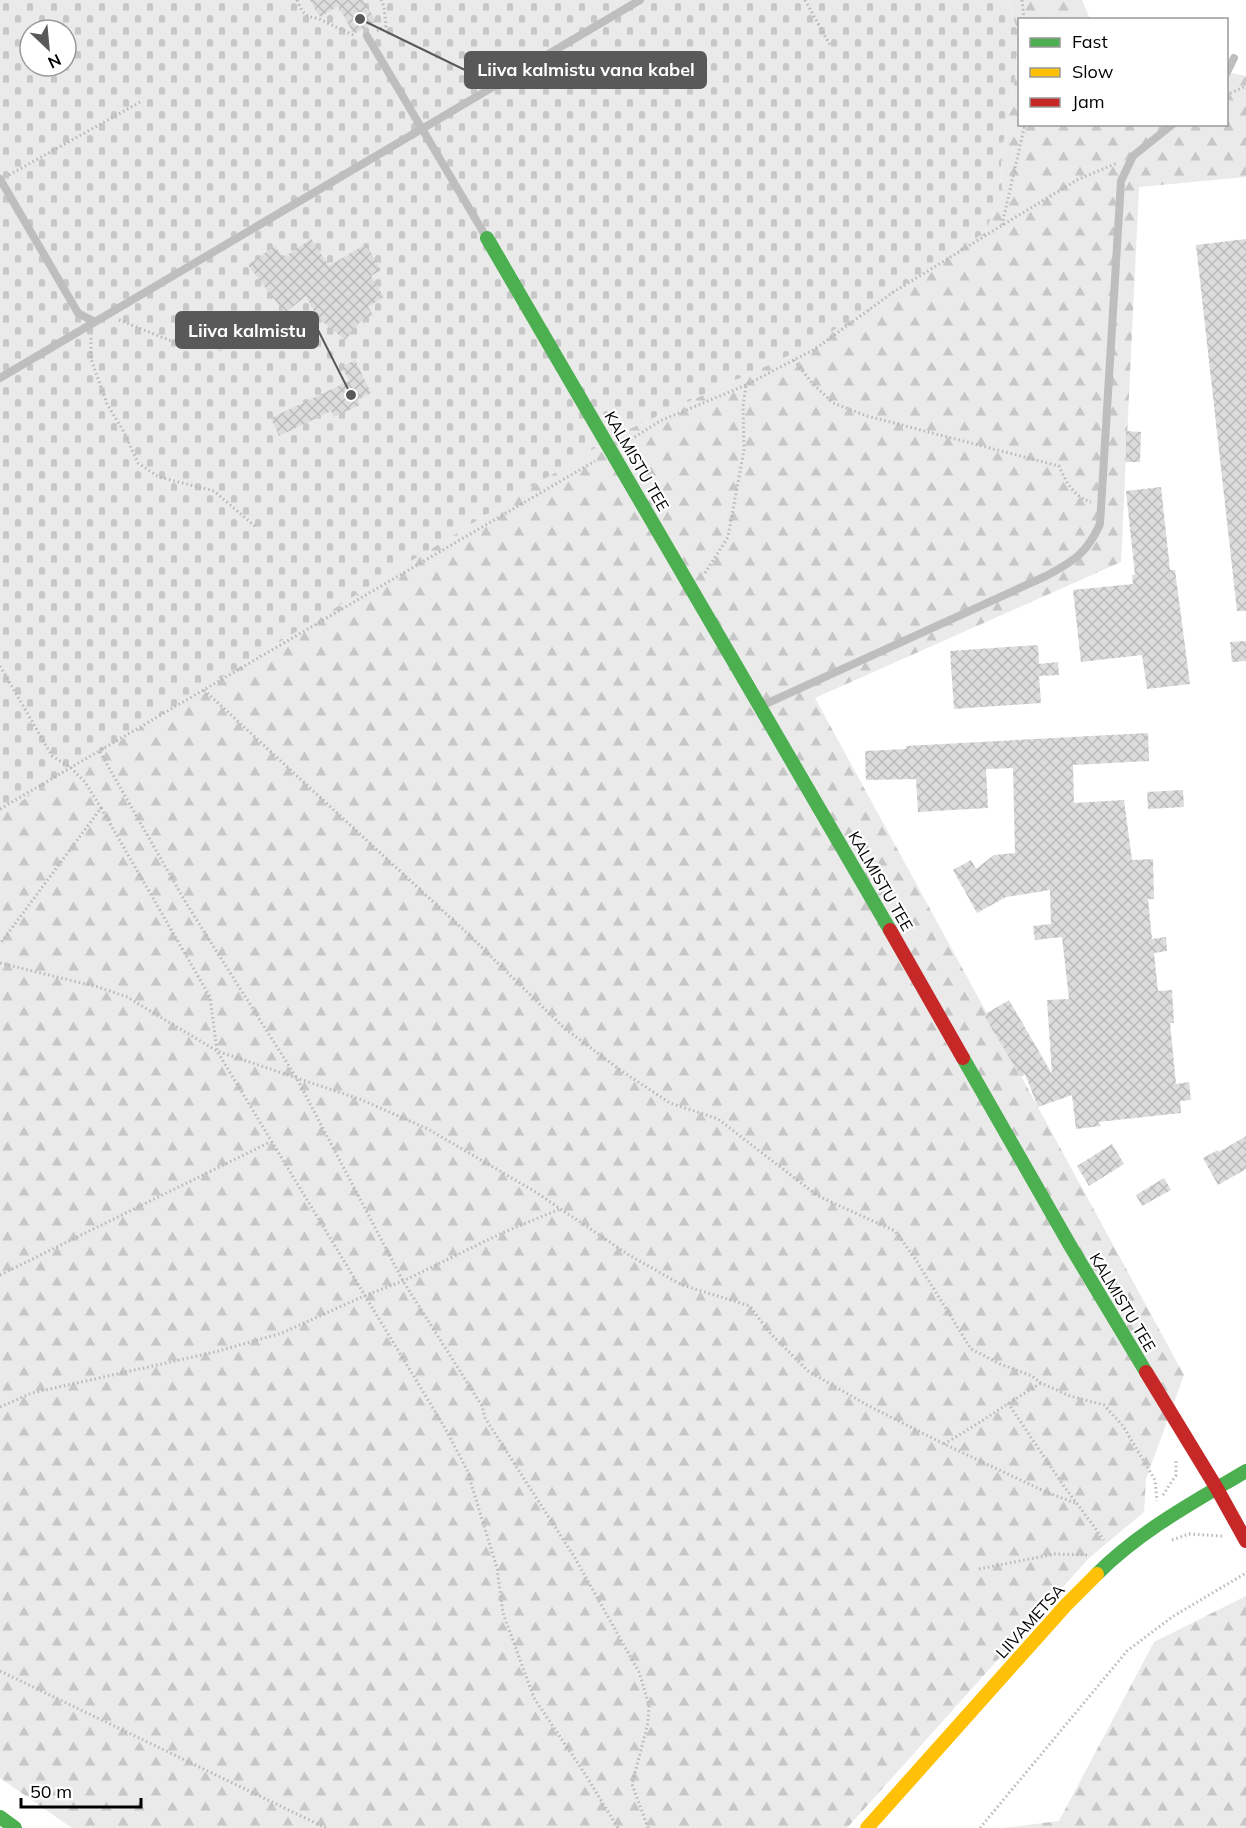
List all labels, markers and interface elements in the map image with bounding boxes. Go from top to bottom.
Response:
north arrow [18,18,78,78]
legend [1018,18,1228,126]
text: Fast [1072,30,1108,53]
text: N [45,50,64,73]
callout: Liiva kalmistu vana kabel [465,52,706,88]
text: Liiva kalmistu vana kabel [477,58,695,81]
text: Slow [1072,60,1114,83]
text: Jam [1072,90,1105,113]
callout: Liiva kalmistu [176,312,318,348]
text: Liiva kalmistu [188,319,306,342]
street label: KALMISTU TEE [600,408,674,514]
street label: KALMISTU TEE [844,828,918,934]
street label: KALMISTU TEE [1086,1249,1160,1355]
street label: LIIVAMETSA [991,1580,1069,1662]
scale bar [21,1771,141,1809]
text: 50 m [30,1780,72,1803]

